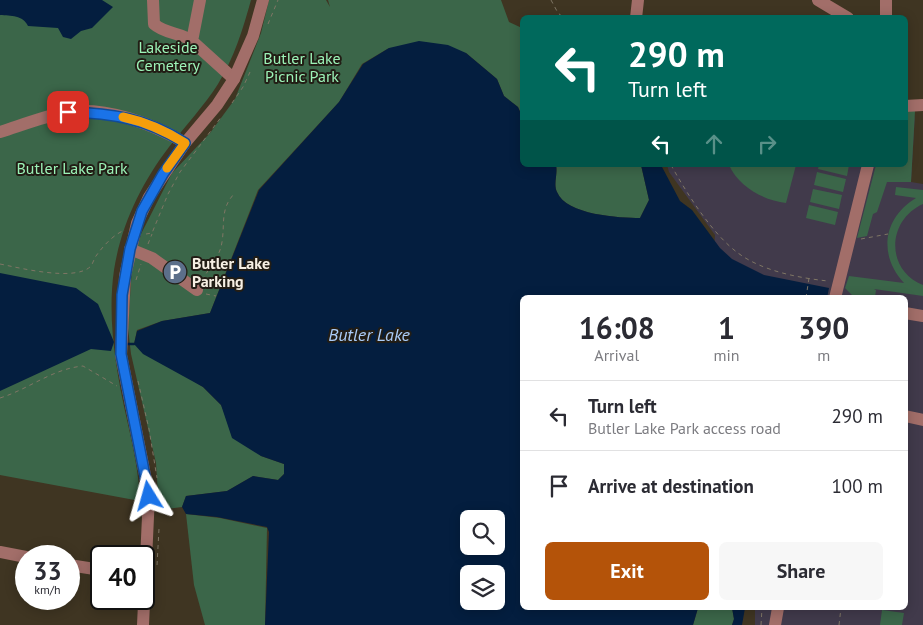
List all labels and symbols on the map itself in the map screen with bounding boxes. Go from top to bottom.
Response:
park label: Lakeside Cemetery [136,37,201,75]
park label: Butler Lake Picnic Park [263,48,341,86]
pin [47,91,89,133]
park label: Butler Lake Park [16,158,128,178]
place label: Butler Lake Parking [192,253,270,291]
parking icon: Butler Lake Parking [162,259,188,285]
water label: Butler Lake [328,323,411,346]
position arrow [122,469,174,521]
speed limit sign: 40 [90,545,155,610]

